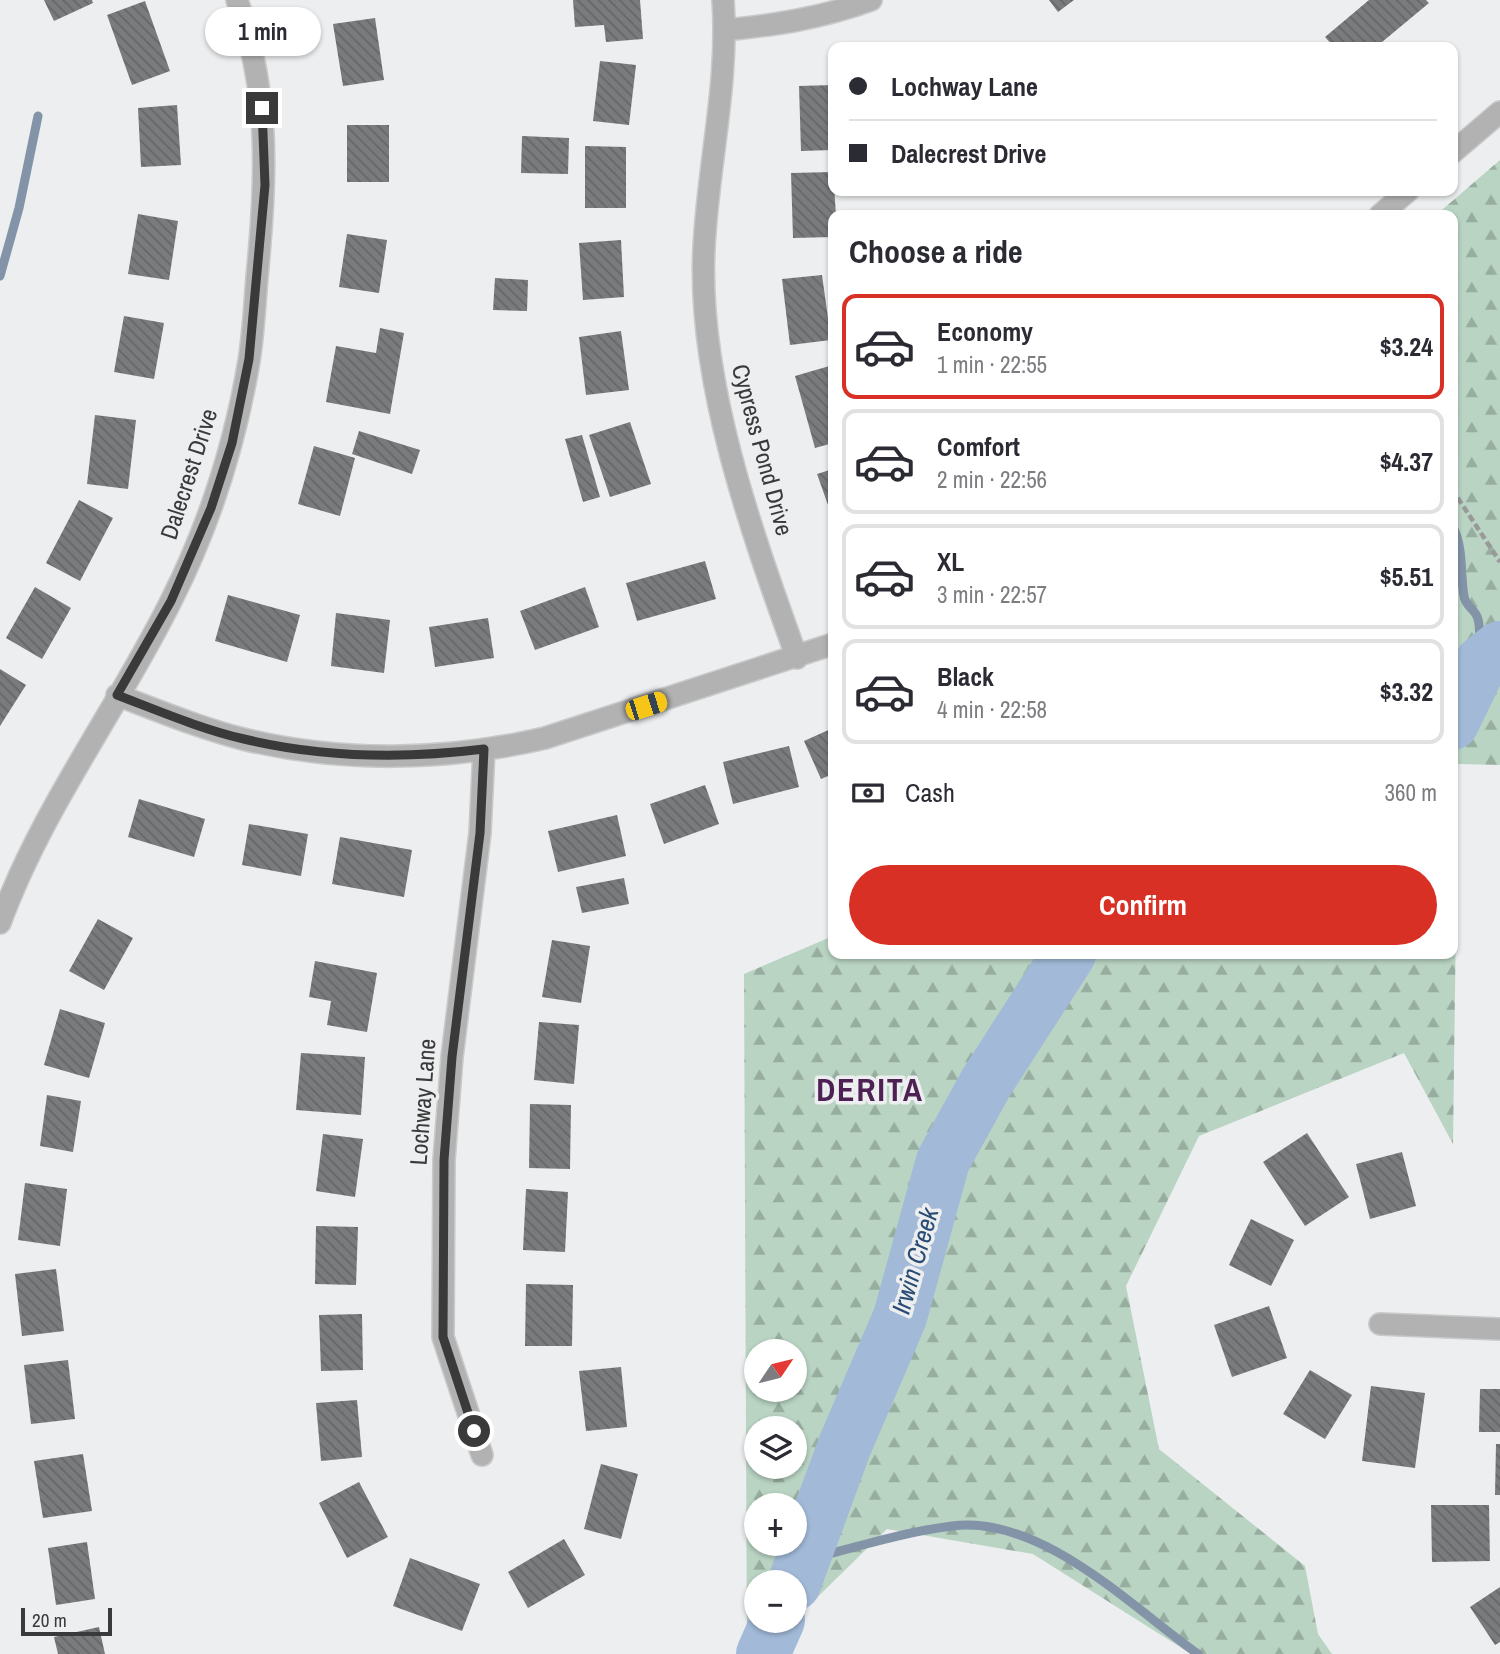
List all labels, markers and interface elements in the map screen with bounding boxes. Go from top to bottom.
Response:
callout: 1 min [204,7,320,56]
text: 1 min [238,16,288,47]
text: Lochway Lane [891,69,1038,104]
route end [246,92,278,124]
text: Dalecrest Drive [891,136,1046,171]
text: Choose a ride [849,230,1023,273]
text: Economy [937,314,1033,349]
icon: car [853,315,916,378]
text: $3.24 [1380,329,1433,364]
text: 1 min · 22:55 [937,349,1047,380]
street label: Cypress Pond Drive [725,361,801,539]
street label: Dalecrest Drive [152,404,224,543]
text: Comfort [937,429,1020,464]
icon: car [853,430,916,493]
text: $4.37 [1380,444,1433,479]
text: 2 min · 22:56 [937,464,1047,495]
text: XL [937,544,964,579]
icon: car [853,545,916,608]
text: $5.51 [1380,559,1433,594]
text: 3 min · 22:57 [937,579,1047,610]
text: Black [937,659,994,694]
icon: car [853,660,916,723]
text: $3.32 [1380,674,1433,709]
car [623,690,670,722]
text: 4 min · 22:58 [937,694,1047,725]
icon: cash [849,774,887,812]
text: Cash [905,775,955,810]
text: 360 m [1385,777,1437,808]
button: Confirm [849,865,1437,945]
street label: Lochway Lane [402,1038,442,1166]
district label: DERITA [816,1068,924,1111]
water label: Irwin Creek [883,1202,947,1318]
north arrow [744,1339,807,1402]
map controls [744,1339,807,1633]
route start [458,1415,490,1447]
button: layers [744,1416,807,1479]
button: + [744,1493,807,1556]
button: − [744,1570,807,1633]
scale bar [21,1605,112,1637]
text: 20 m [32,1607,67,1633]

